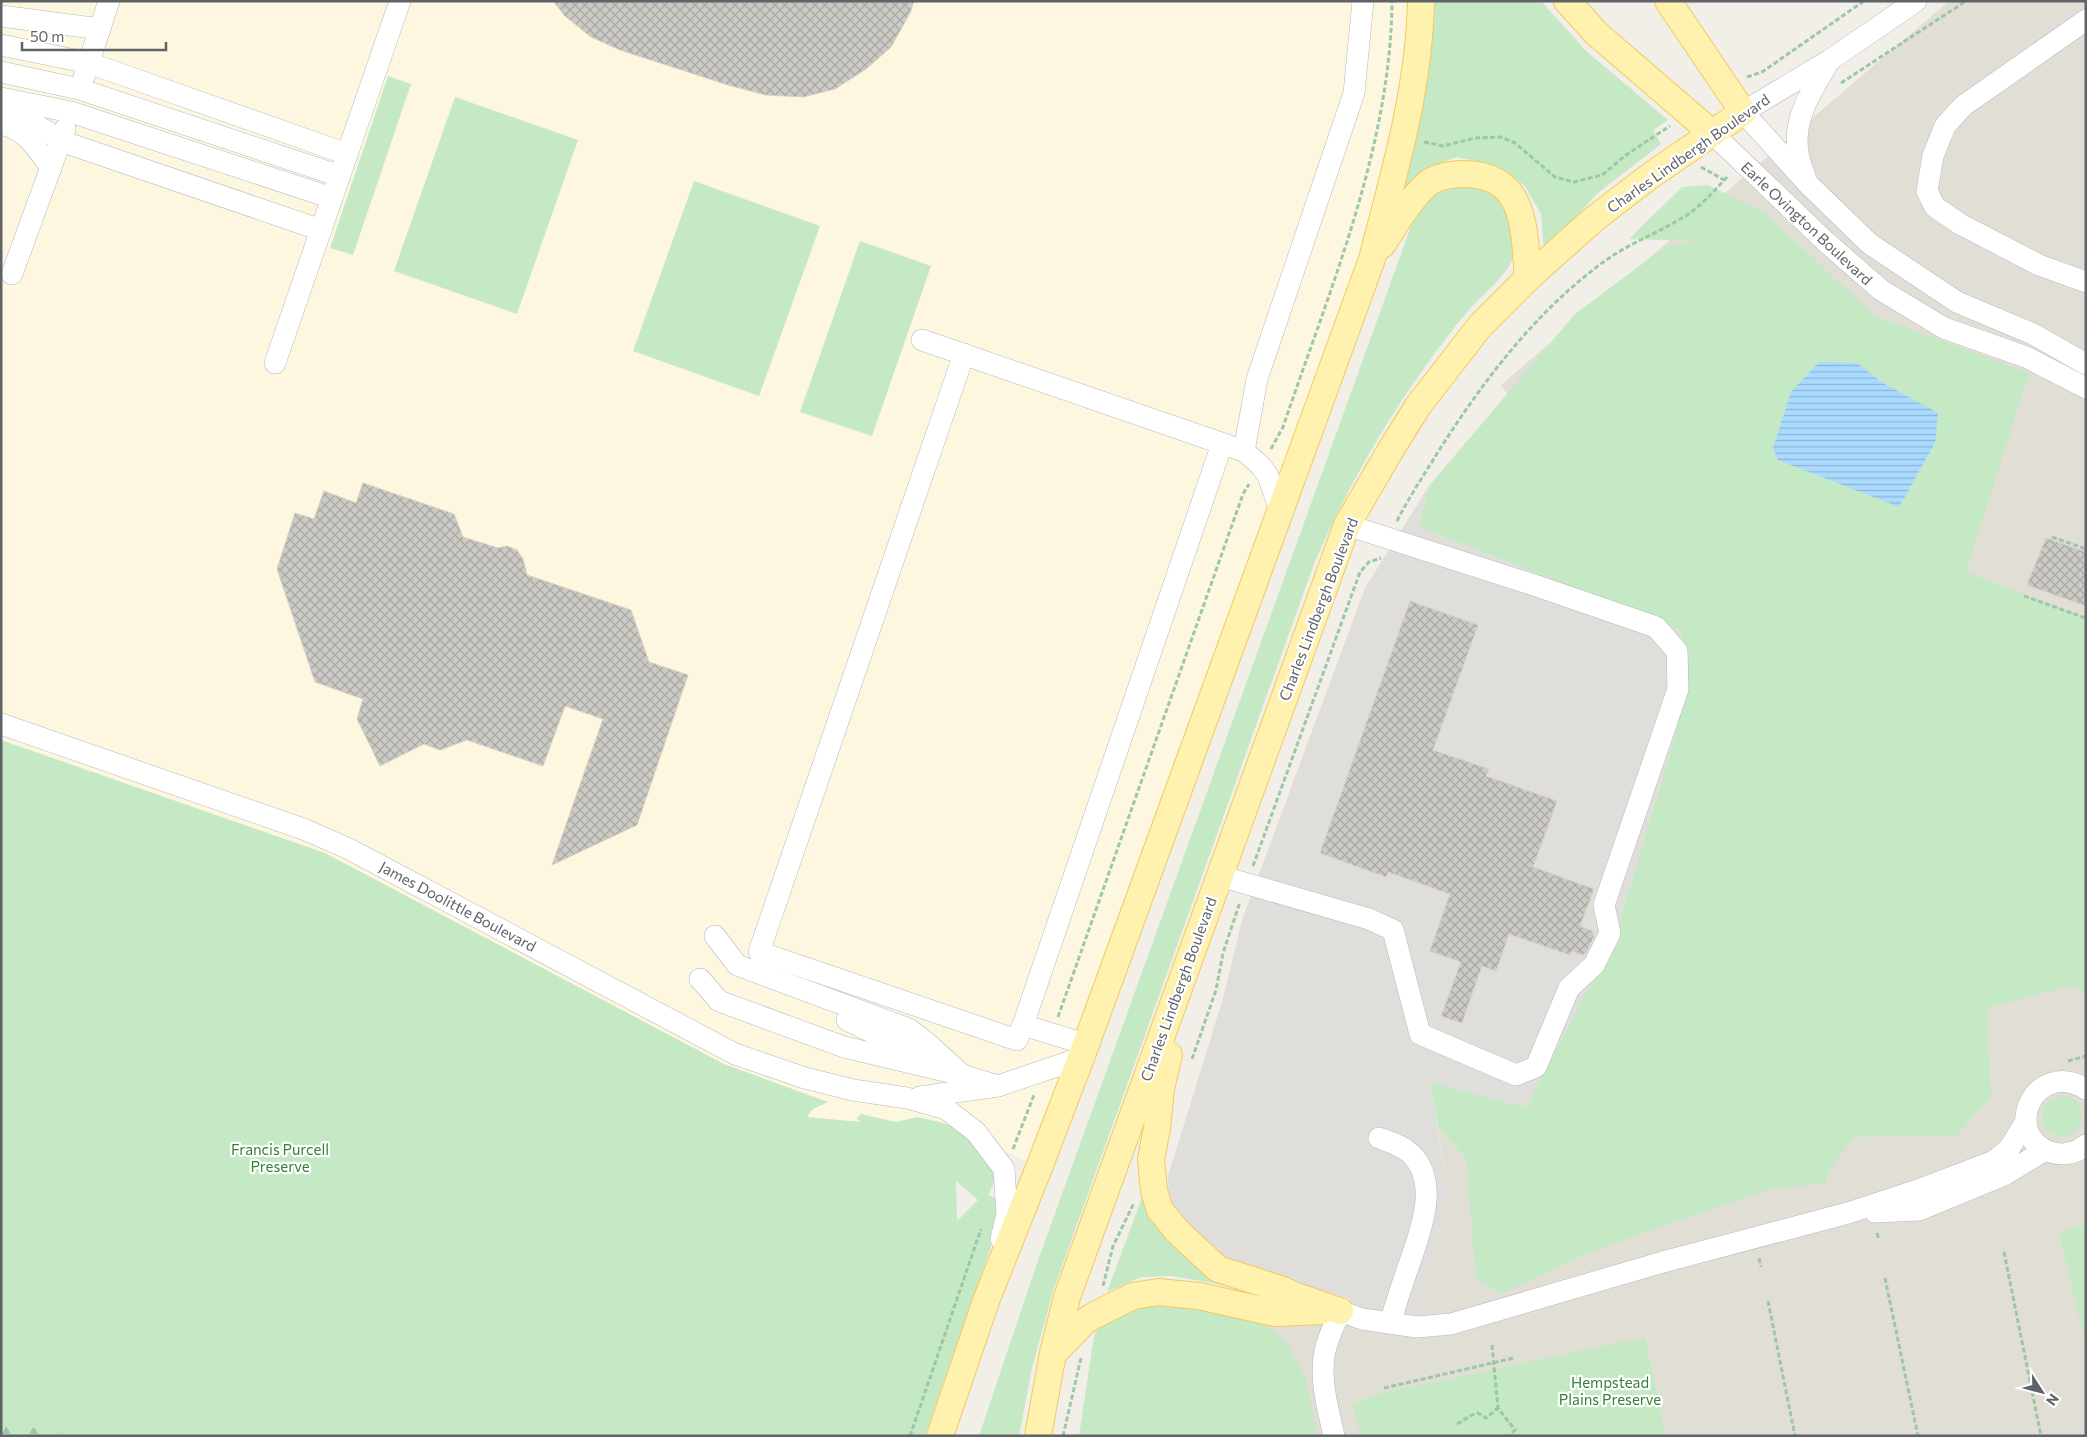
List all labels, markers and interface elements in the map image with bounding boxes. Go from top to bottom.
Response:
scale bar [22,20,166,52]
text: 50 m [30,27,64,45]
street label: Charles Lindbergh Boulevard [1603,90,1773,216]
street label: Earle Ovington Boulevard [1738,158,1876,288]
street label: Charles Lindbergh Boulevard [1275,515,1361,703]
street label: James Doolittle Boulevard [377,857,539,955]
street label: Charles Lindbergh Boulevard [1136,895,1220,1083]
park label: Francis Purcell Preserve [231,1140,329,1175]
north arrow [2017,1367,2067,1417]
park label: Hempstead Plains Preserve [1559,1373,1661,1408]
text: N [2043,1391,2063,1409]

